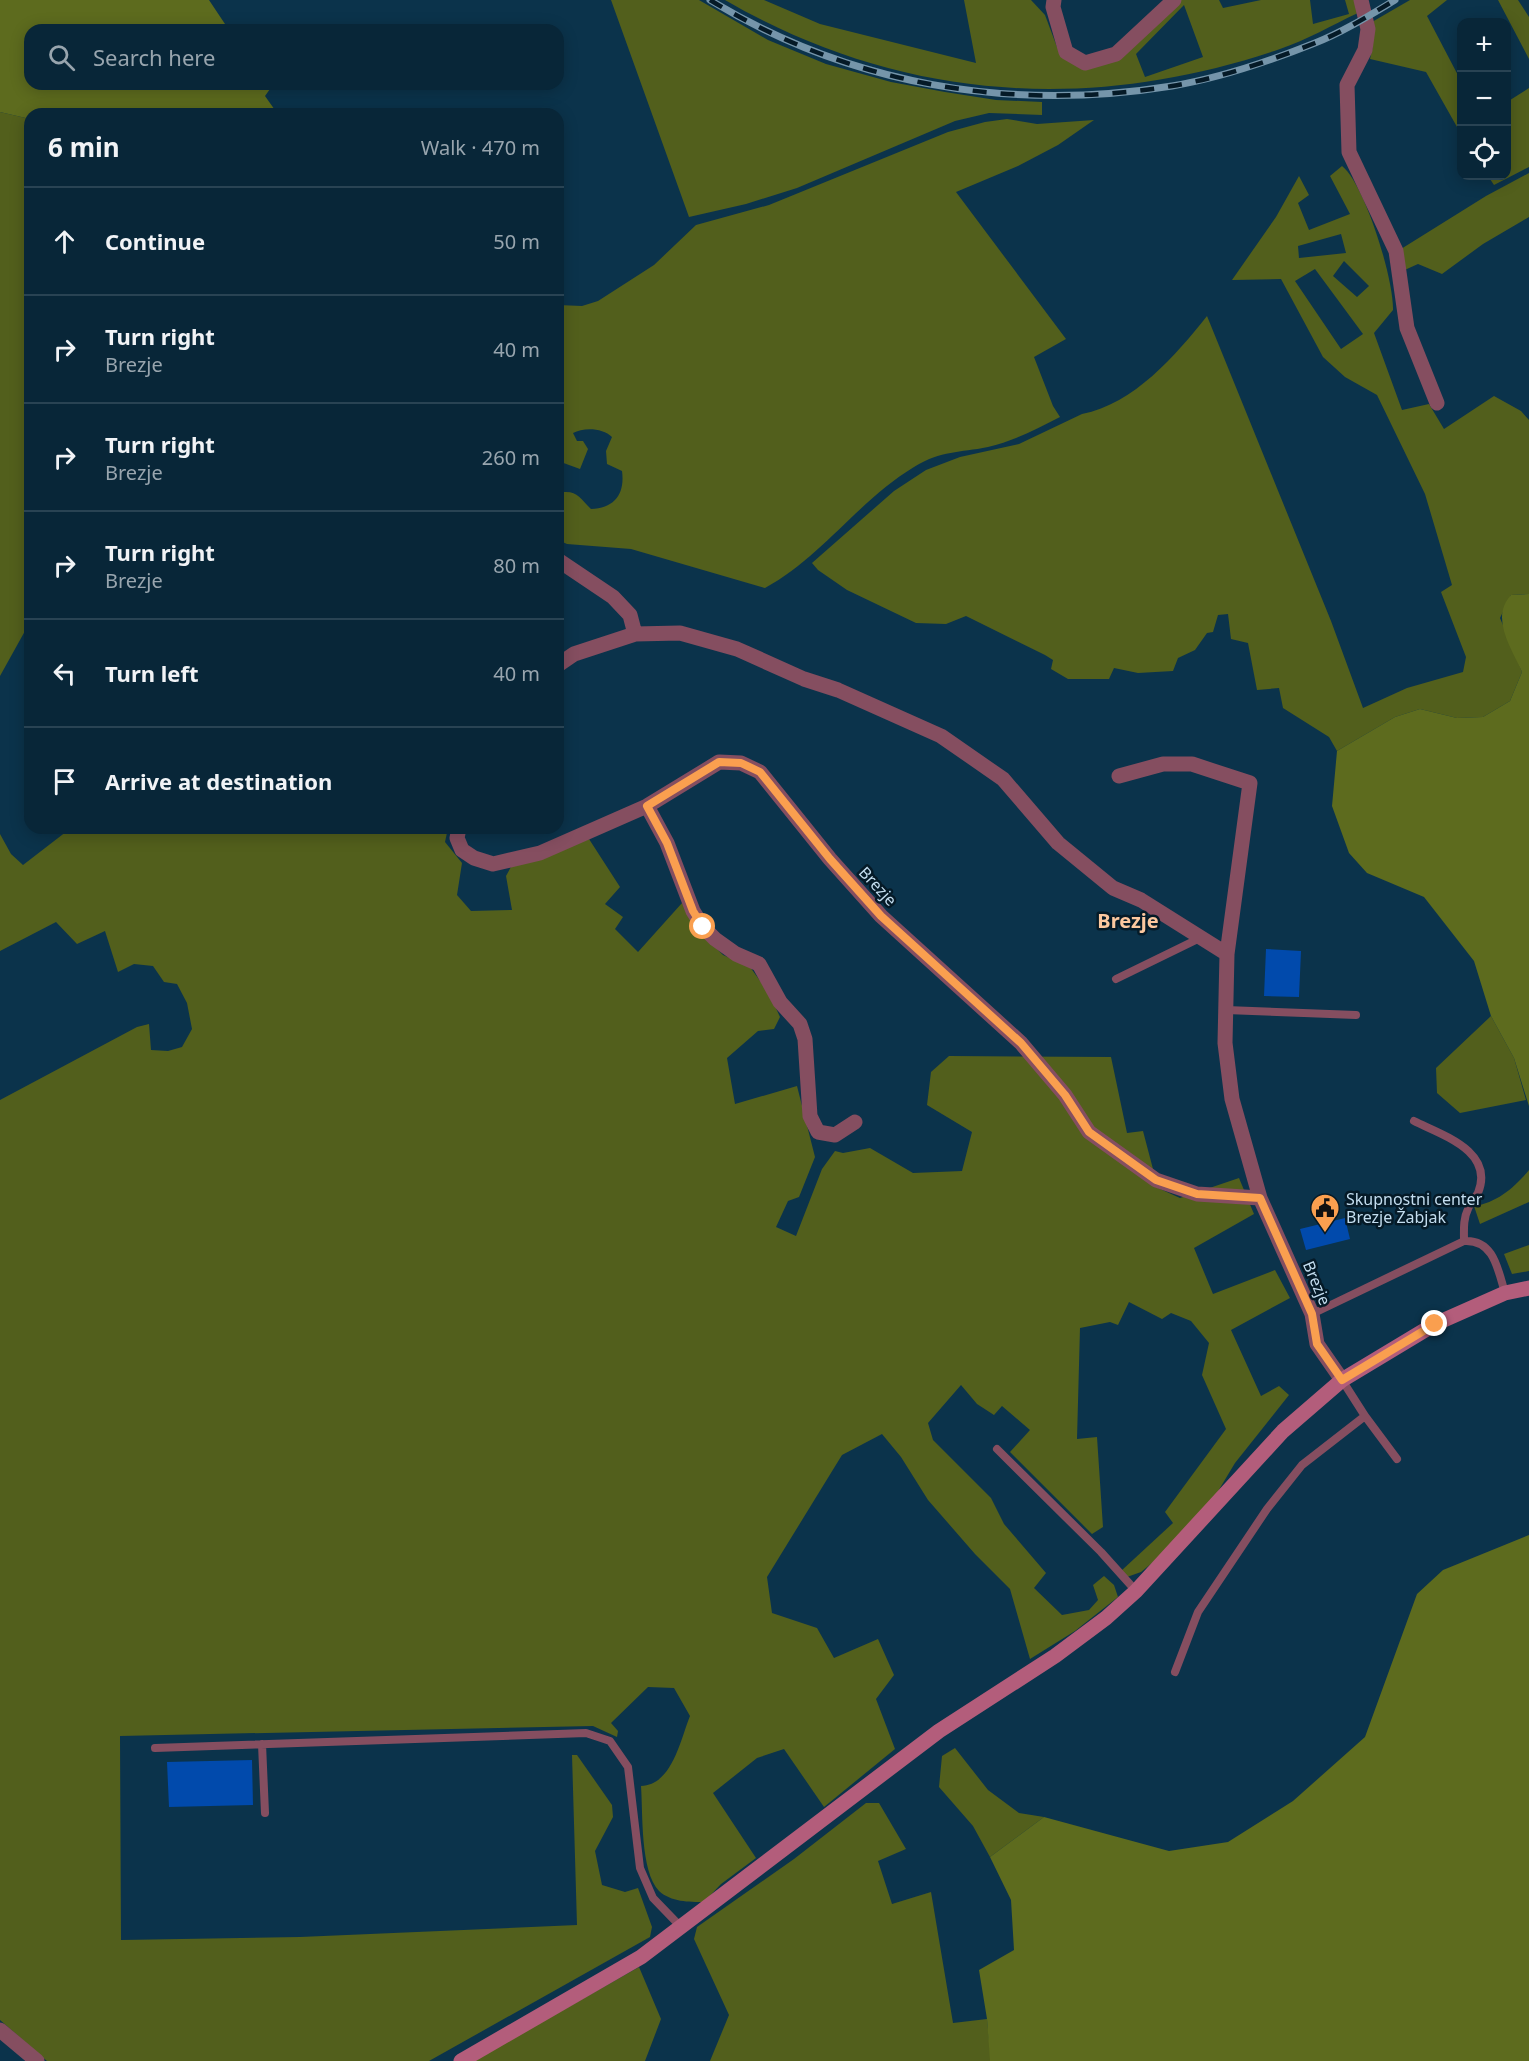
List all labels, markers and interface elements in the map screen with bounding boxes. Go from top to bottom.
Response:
map controls [1457,18,1511,180]
button: + [1457,18,1511,72]
search box [24,24,564,90]
icon: search [45,41,78,74]
text: Search here [93,42,215,72]
button: − [1457,72,1511,126]
button: locate [1457,126,1511,180]
text: 6 min [48,129,120,165]
text: Walk · 470 m [421,134,540,161]
icon: ahead [48,225,81,258]
text: Continue [105,226,205,256]
text: 50 m [493,228,540,255]
text: Turn right [105,321,215,351]
icon: right [48,333,81,366]
text: 40 m [493,336,540,363]
text: Brezje [105,351,163,378]
text: Turn right [105,429,215,459]
icon: right [48,441,81,474]
text: 260 m [482,444,540,471]
text: Brezje [105,459,163,486]
text: Turn right [105,537,215,567]
icon: right [48,549,81,582]
text: 80 m [493,552,540,579]
text: Brezje [105,567,163,594]
icon: left [48,657,81,690]
text: Turn left [105,658,199,688]
text: 40 m [493,660,540,687]
icon: arrive [48,765,81,798]
text: Arrive at destination [105,766,332,796]
street label: Brezje [854,862,902,910]
district label: Brezje [1097,907,1159,934]
route start [689,913,715,939]
place label: Skupnostni center Brezje Žabjak [1346,1188,1483,1228]
public building icon: Skupnostni center Brezje Žabjak [1309,1192,1341,1234]
street label: Brezje [1298,1257,1336,1309]
route end [1421,1310,1447,1336]

